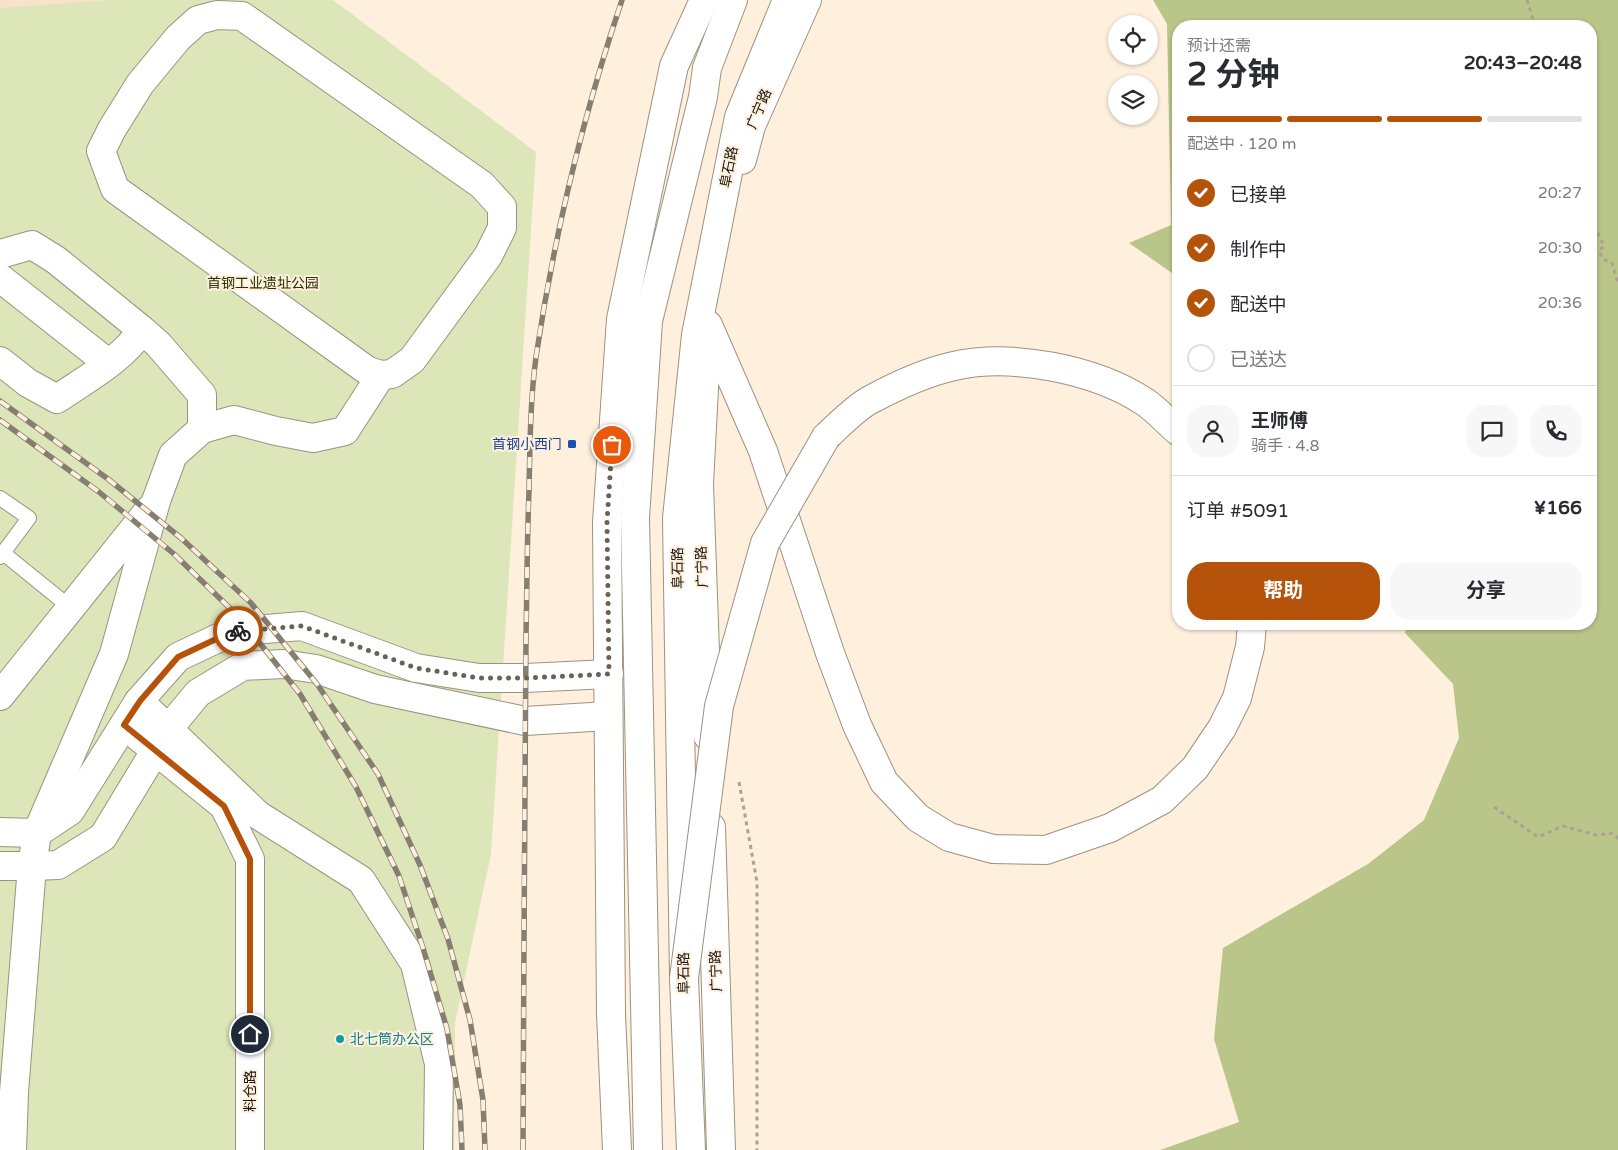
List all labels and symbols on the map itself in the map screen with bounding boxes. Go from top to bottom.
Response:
street label: 广宁路 [743,86,775,132]
street label: 阜石路 [717,145,741,189]
park label: 首钢工业遗址公园 [207,275,319,292]
pin [591,424,633,466]
place label: 首钢小西门 [492,436,562,453]
marker: 首钢小西门 [566,438,578,450]
street label: 广宁路 [693,546,711,588]
street label: 阜石路 [669,547,687,589]
courier [213,606,263,656]
street label: 广宁路 [707,950,725,992]
street label: 阜石路 [675,952,693,994]
pin [229,1013,271,1055]
place label: 北七筒办公区 [350,1031,434,1048]
marker: 北七筒办公区 [334,1033,346,1045]
street label: 料仓路 [242,1070,259,1112]

